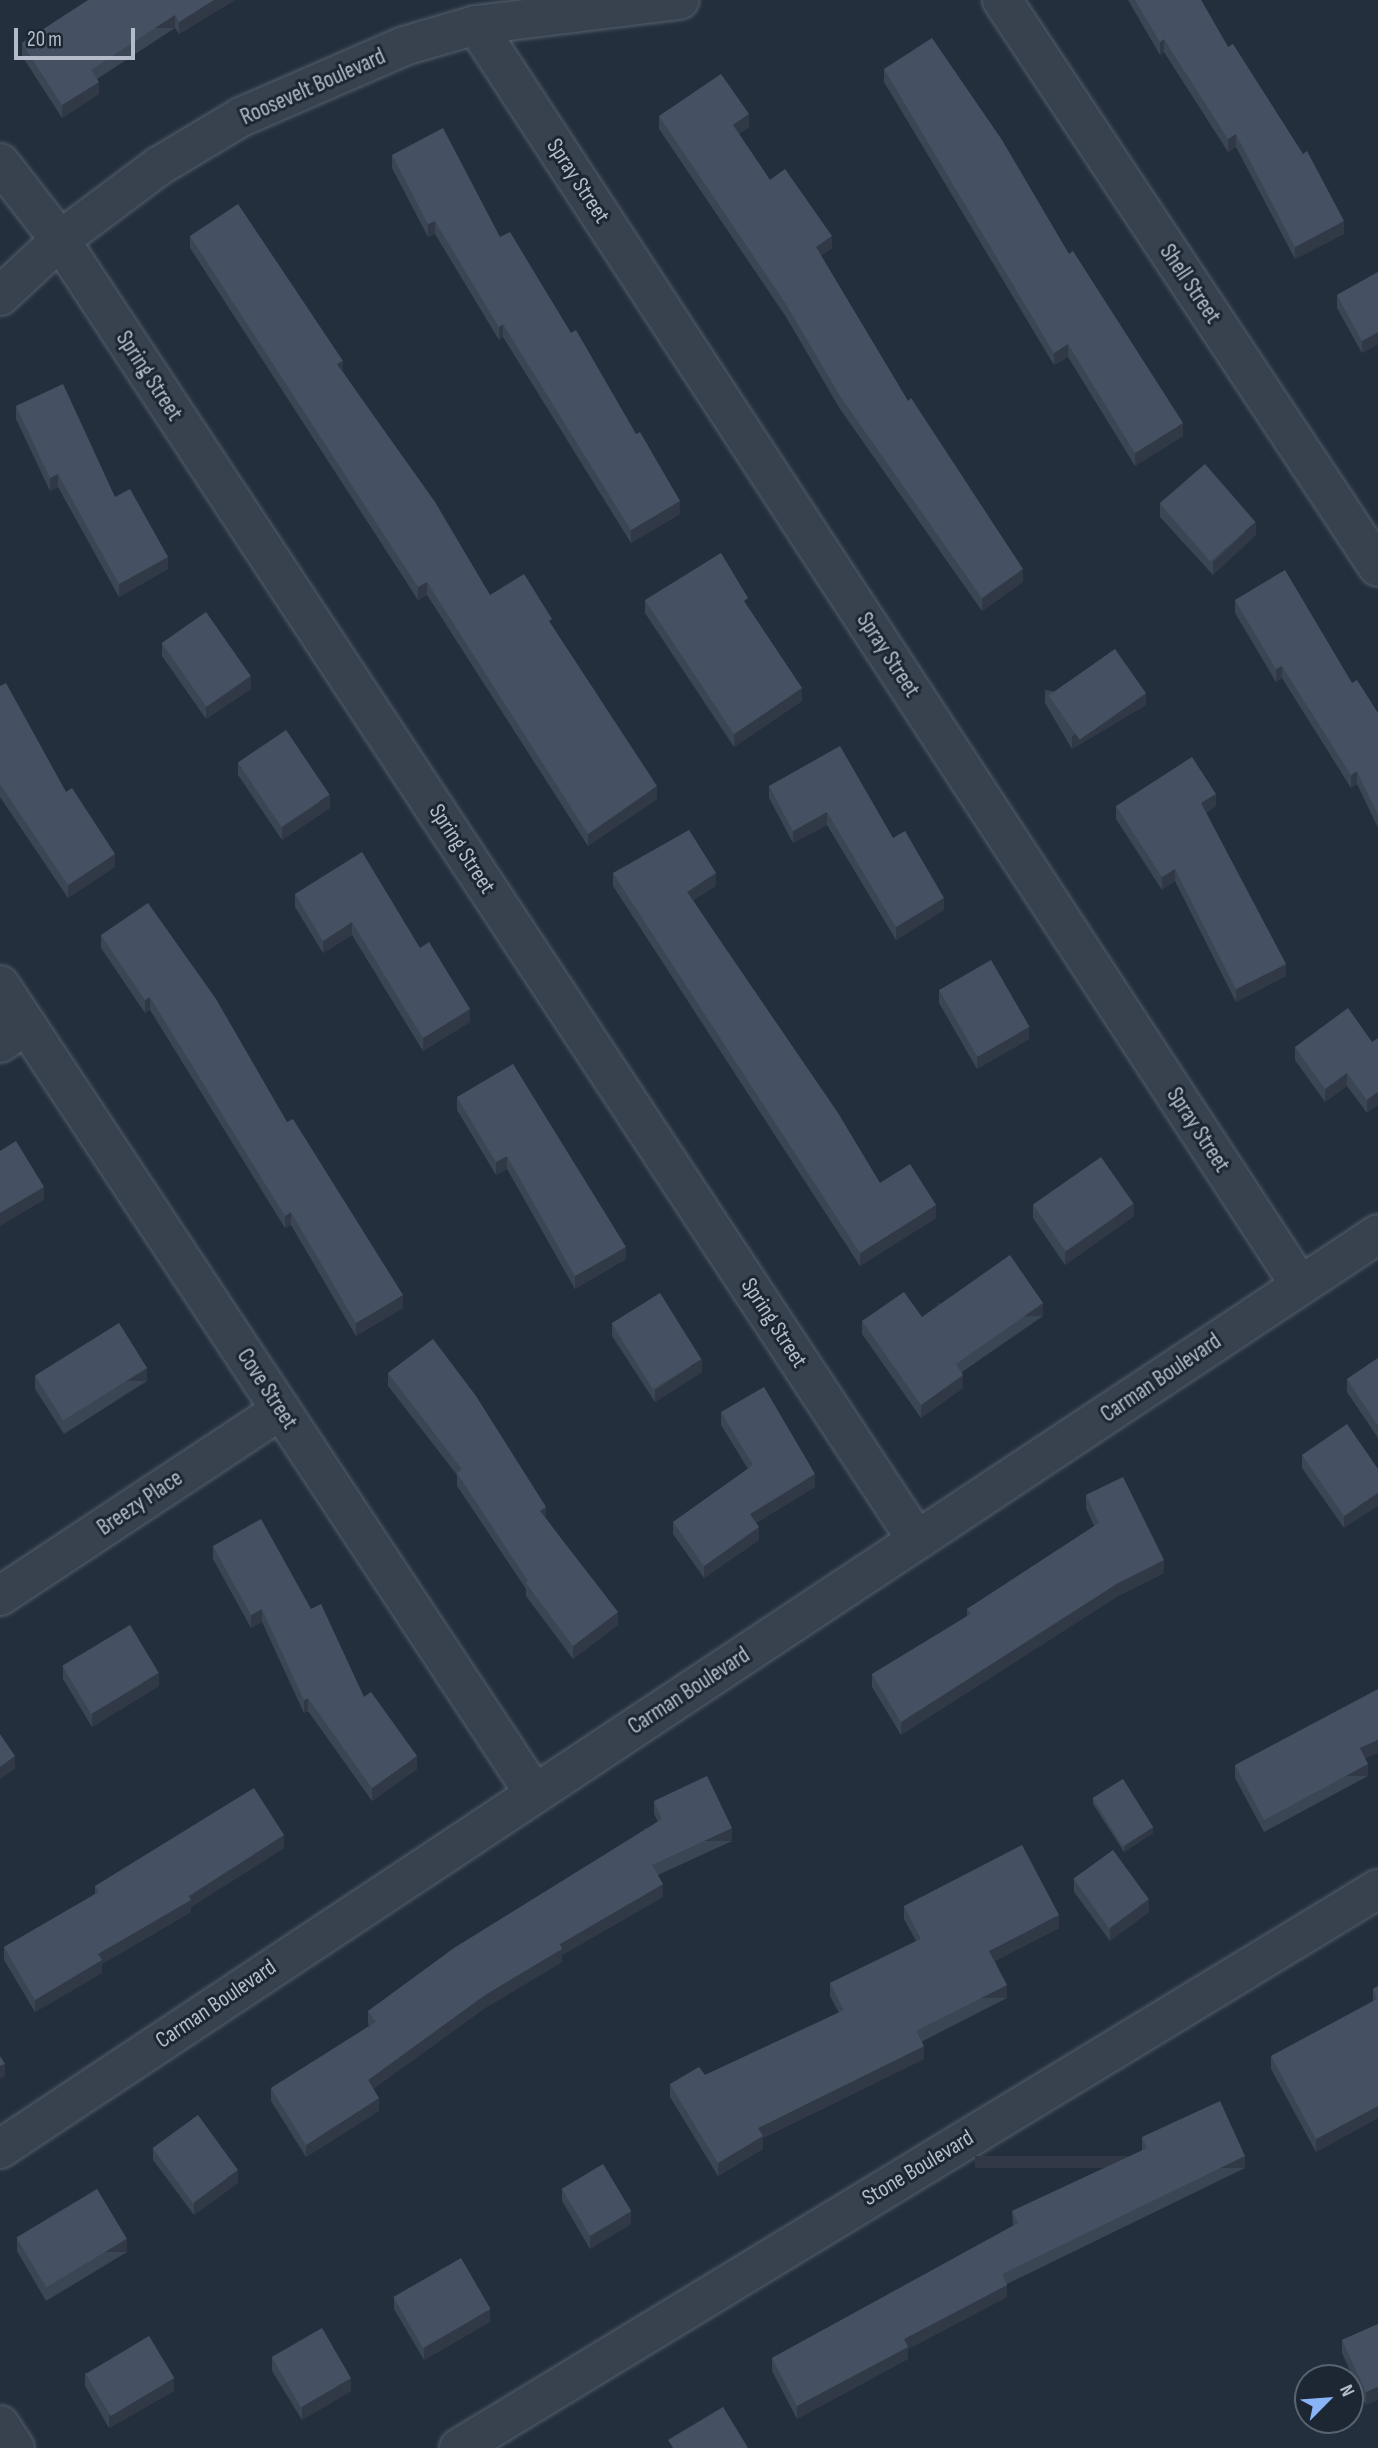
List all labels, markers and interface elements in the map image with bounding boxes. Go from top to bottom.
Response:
scale bar [18,14,138,58]
text: 20 m [27,27,62,52]
street label: Roosevelt Boulevard [236,43,390,131]
street label: Spray Street [540,133,616,229]
street label: Shell Street [1153,239,1227,329]
street label: Spring Street [110,326,188,426]
street label: Spray Street [850,607,926,703]
street label: Spring Street [423,799,501,899]
street label: Spray Street [1160,1082,1236,1178]
street label: Spring Street [735,1273,813,1373]
street label: Carman Boulevard [1096,1328,1226,1428]
street label: Cove Street [231,1344,303,1434]
street label: Breezy Place [92,1464,188,1542]
street label: Carman Boulevard [623,1641,755,1741]
street label: Carman Boulevard [151,1954,281,2054]
street label: Stone Boulevard [857,2124,979,2212]
north arrow [1294,2364,1364,2434]
text: N [1334,2381,1359,2400]

